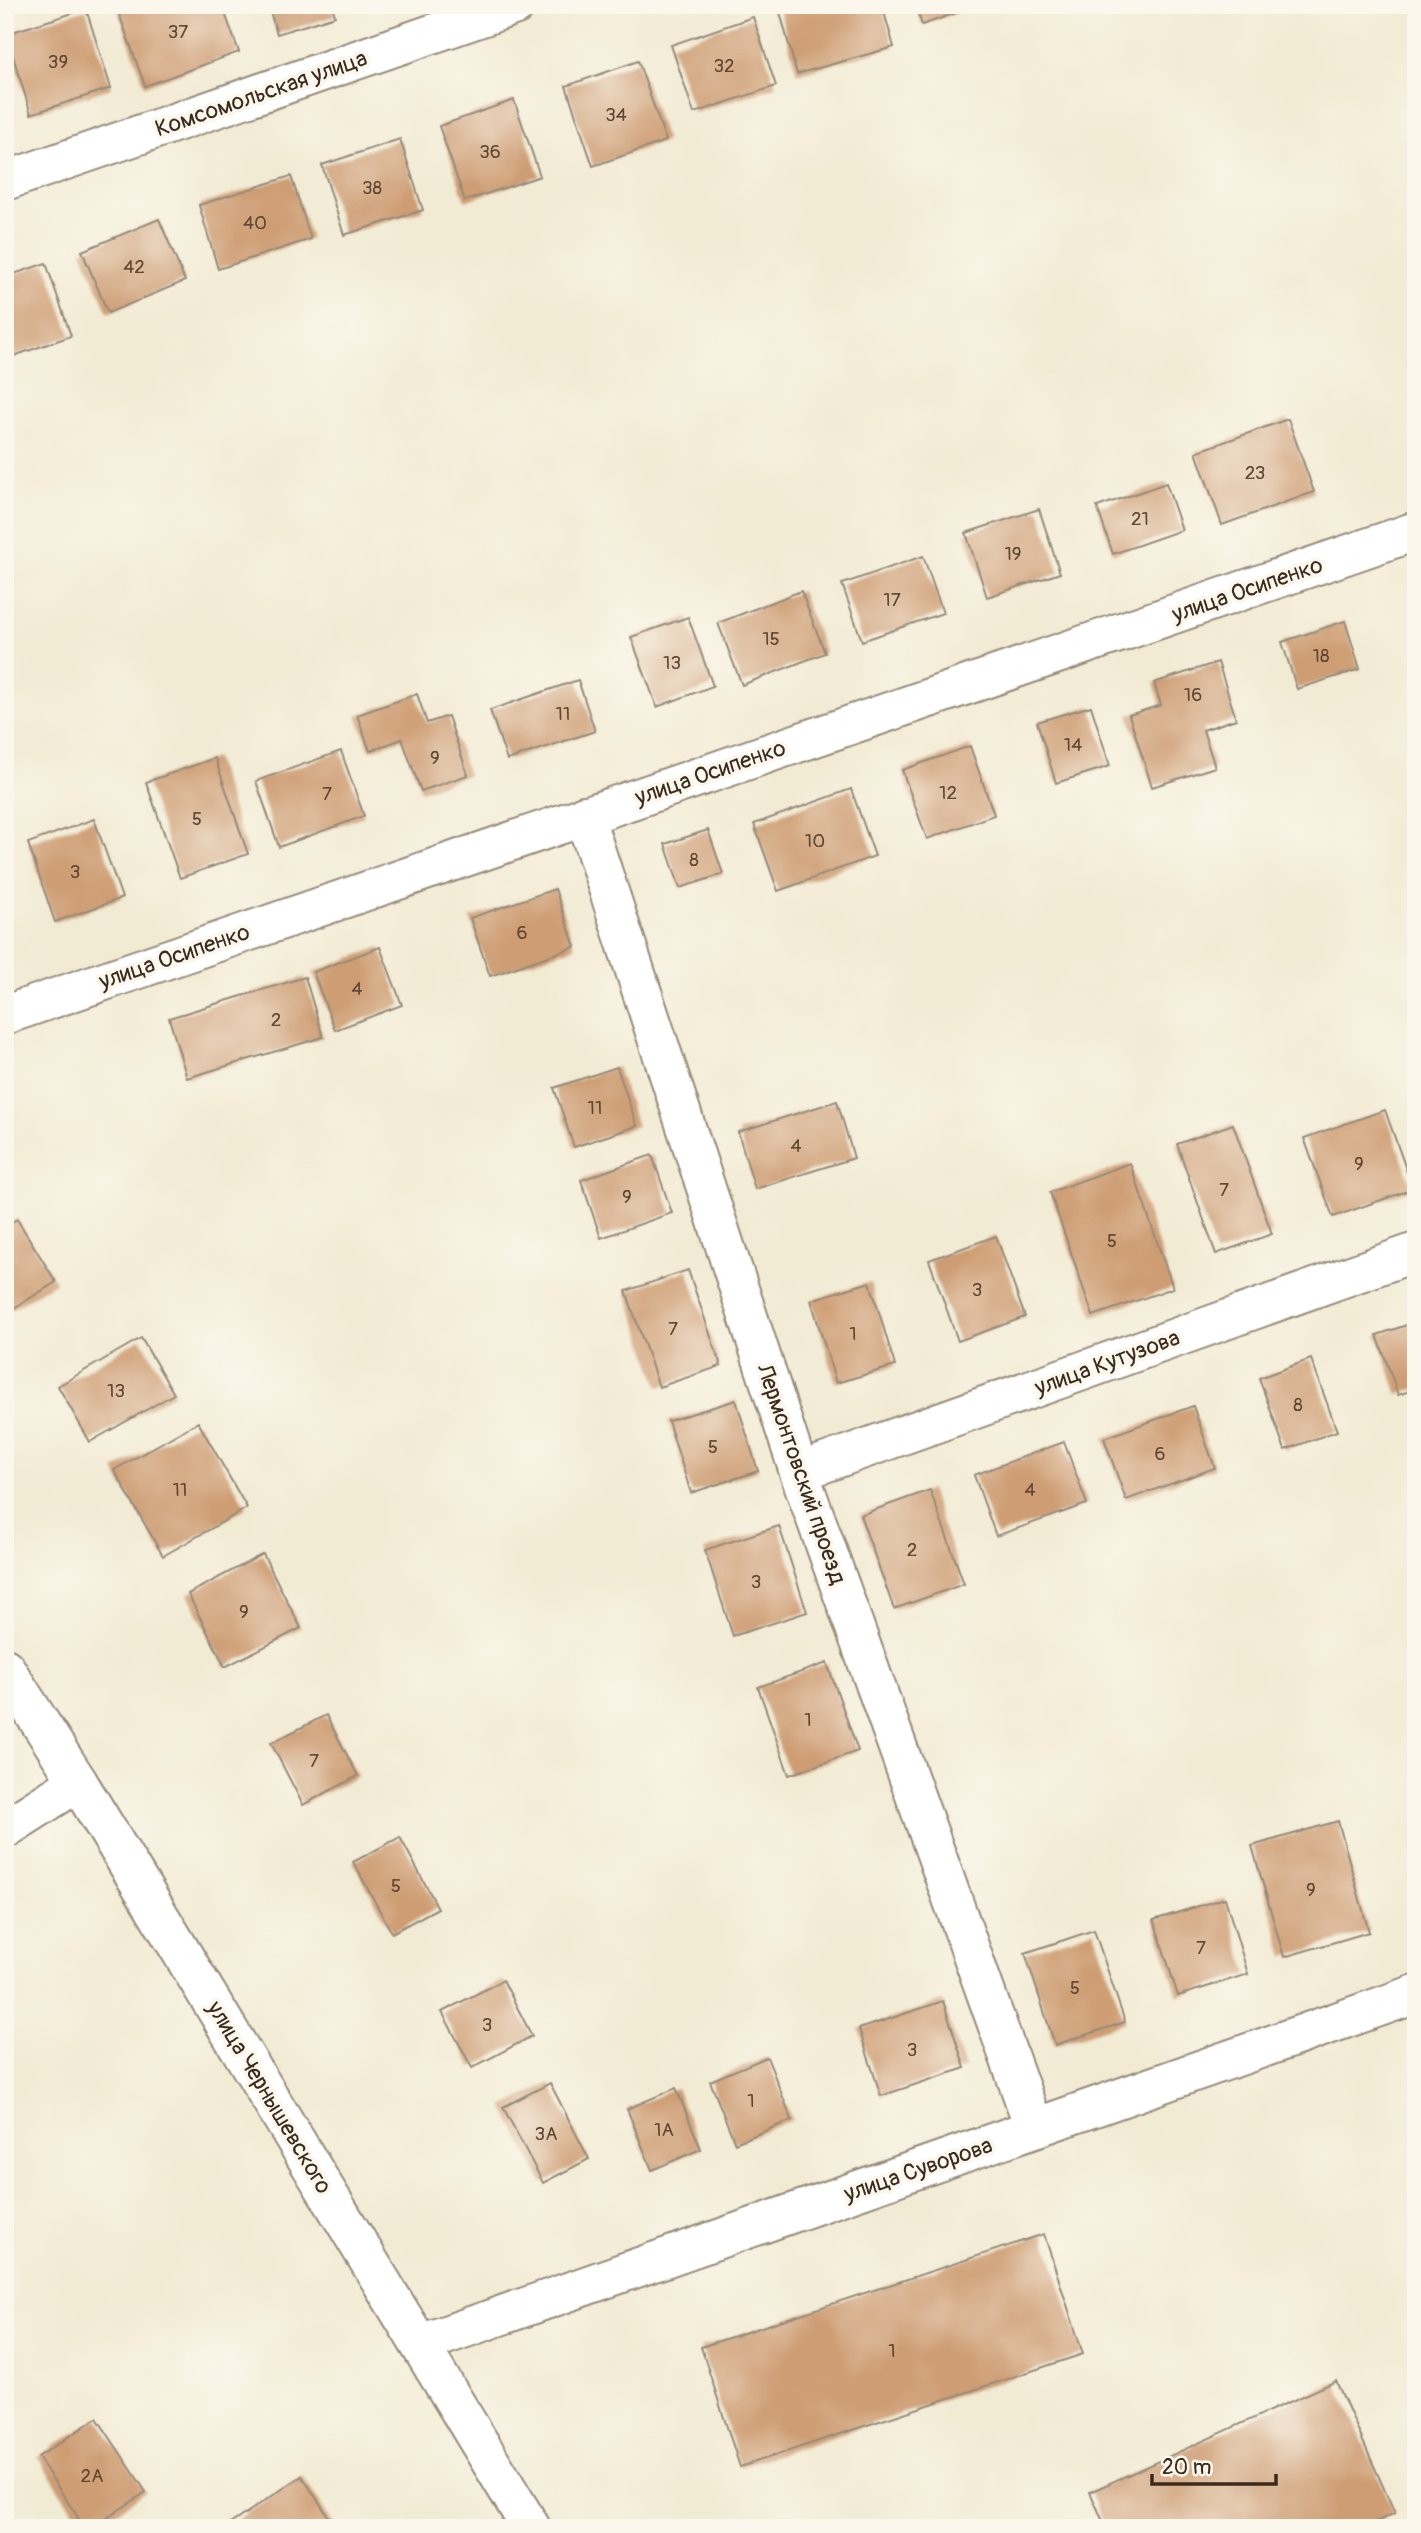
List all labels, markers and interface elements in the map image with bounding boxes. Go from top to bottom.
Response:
house number: 37 [168,20,188,44]
street label: Комсомольская улица [151,44,371,143]
house number: 39 [48,50,68,74]
house number: 32 [713,54,735,78]
house number: 34 [605,103,627,127]
house number: 36 [479,140,501,164]
house number: 38 [362,176,382,200]
house number: 40 [243,211,267,235]
house number: 42 [123,255,145,279]
house number: 23 [1245,461,1265,485]
house number: 21 [1131,507,1149,531]
house number: 19 [1004,542,1022,566]
street label: улица Осипенко [1167,550,1326,629]
house number: 17 [883,588,901,612]
house number: 15 [762,627,780,651]
house number: 18 [1312,644,1330,668]
house number: 13 [663,651,681,675]
house number: 16 [1184,683,1202,707]
house number: 11 [556,702,570,726]
street label: улица Осипенко [630,733,789,812]
house number: 14 [1064,733,1082,757]
house number: 9 [430,746,440,770]
house number: 12 [939,781,957,805]
house number: 7 [322,782,332,806]
house number: 5 [192,807,202,831]
house number: 10 [805,829,825,853]
house number: 8 [689,848,699,872]
house number: 3 [70,860,80,884]
street label: улица Осипенко [94,917,253,996]
house number: 6 [516,921,528,945]
house number: 4 [351,977,363,1001]
house number: 2 [271,1008,281,1032]
house number: 11 [588,1096,602,1120]
house number: 4 [790,1134,802,1158]
house number: 9 [1354,1152,1364,1176]
house number: 7 [1219,1178,1229,1202]
house number: 9 [622,1185,632,1209]
house number: 5 [1107,1229,1117,1253]
house number: 3 [972,1278,982,1302]
house number: 7 [668,1317,678,1341]
house number: 1 [849,1322,857,1346]
street label: улица Кутузова [1030,1323,1184,1402]
street label: Лермонтовский проезд [750,1359,853,1588]
house number: 13 [107,1379,125,1403]
house number: 8 [1293,1393,1303,1417]
house number: 5 [708,1435,718,1459]
house number: 6 [1154,1442,1166,1466]
house number: 11 [173,1478,187,1502]
house number: 4 [1024,1478,1036,1502]
house number: 2 [907,1538,917,1562]
house number: 3 [751,1570,761,1594]
house number: 9 [239,1600,249,1624]
house number: 1 [804,1708,812,1732]
house number: 7 [309,1749,319,1773]
house number: 5 [391,1874,401,1898]
house number: 9 [1306,1878,1316,1902]
house number: 7 [1196,1936,1206,1960]
house number: 5 [1070,1976,1080,2000]
street label: улица Чернышевского [200,1995,339,2199]
house number: 3 [482,2013,492,2037]
house number: 3 [907,2038,917,2062]
house number: 1 [747,2089,755,2113]
house number: 1А [654,2118,674,2142]
house number: 3А [535,2122,557,2146]
street label: улица Суворова [839,2131,996,2209]
house number: 1 [888,2339,896,2363]
scale bar [1152,2442,1276,2486]
text: 20 m [1162,2454,1211,2481]
house number: 2А [81,2464,103,2488]

